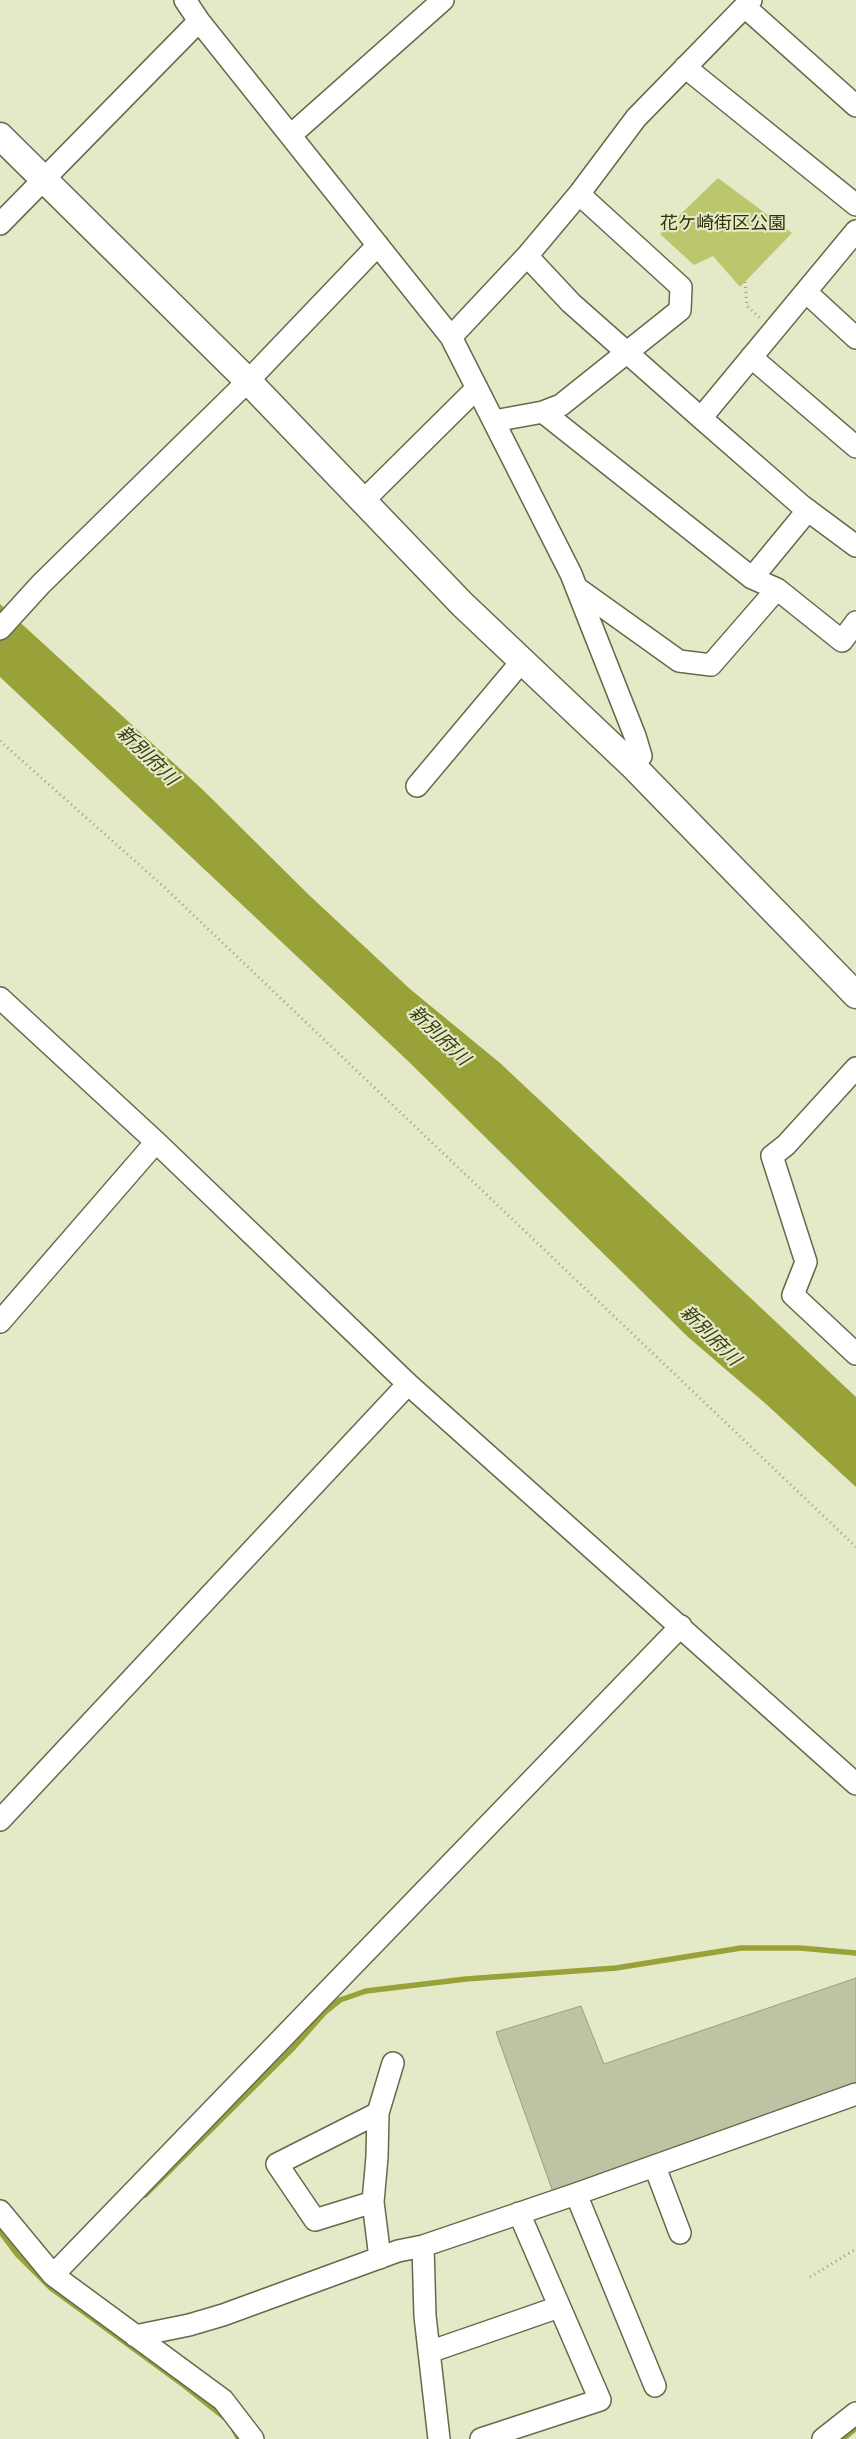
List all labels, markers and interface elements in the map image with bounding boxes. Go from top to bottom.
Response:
park label: 花ケ崎街区公園 [660,213,786,235]
water label: 新別府川 [112,721,182,791]
water label: 新別府川 [404,1001,474,1071]
water label: 新別府川 [675,1301,745,1371]

